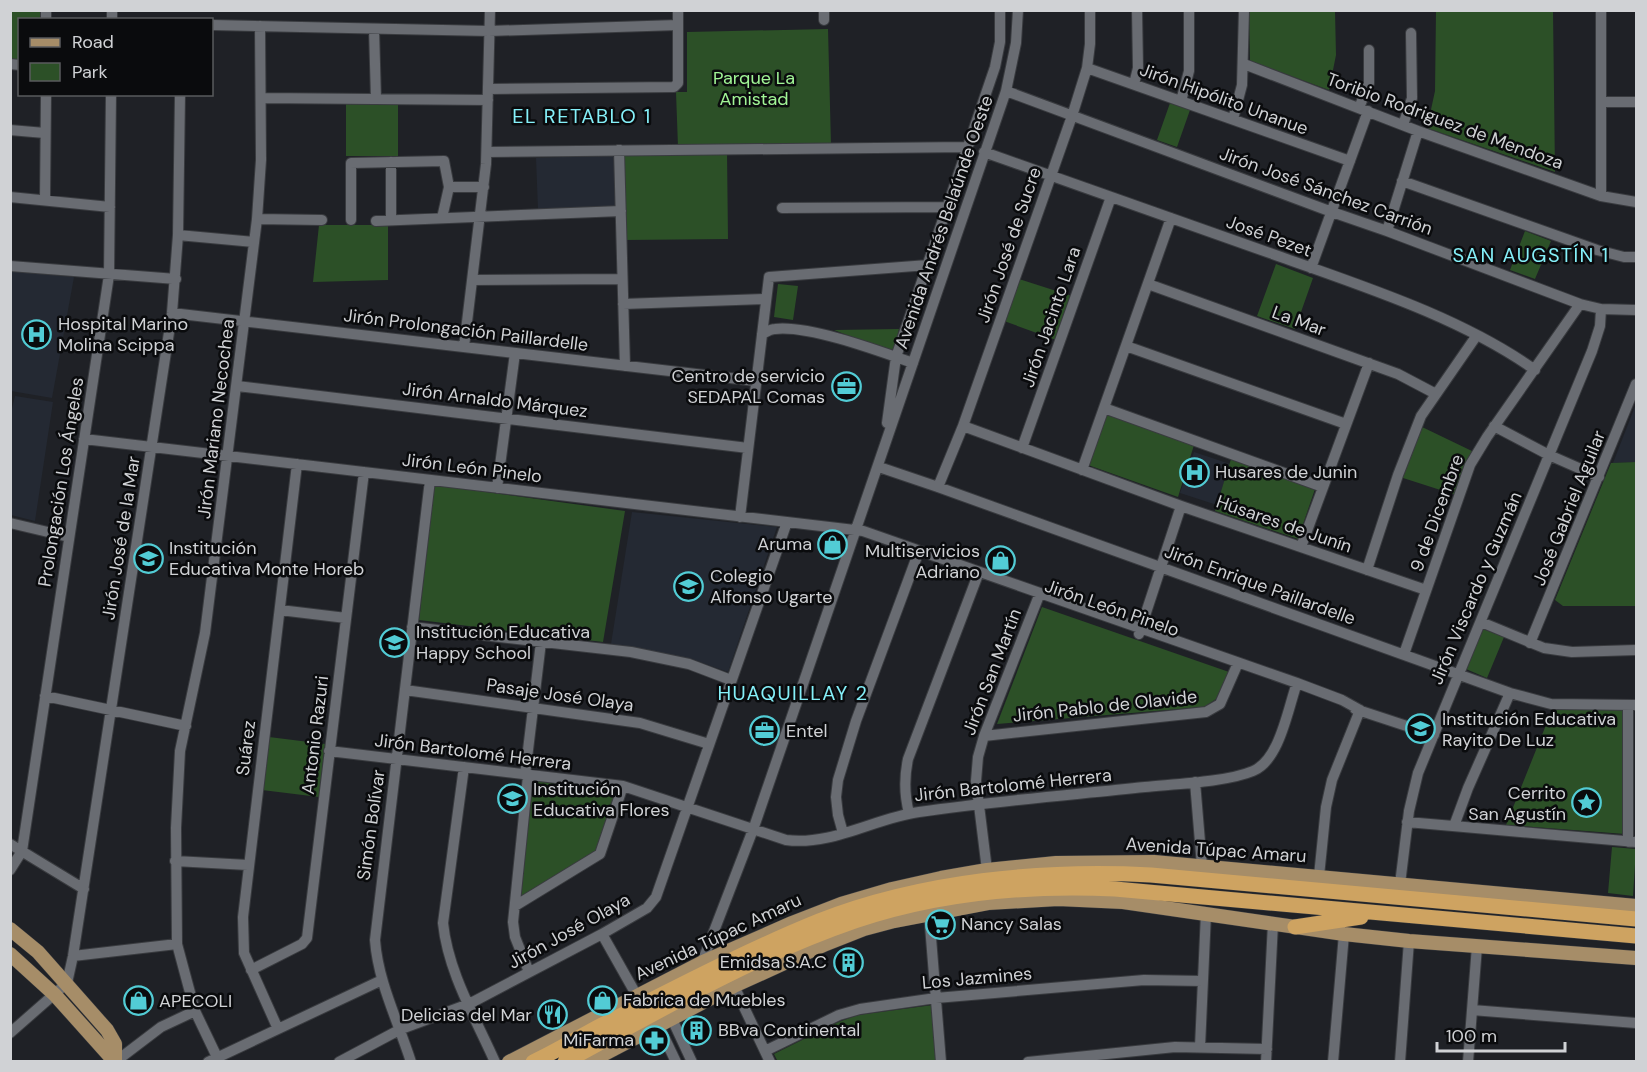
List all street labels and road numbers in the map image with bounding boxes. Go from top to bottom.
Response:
street label: Jirón Hipólito Unanue [1137,57,1311,141]
street label: Toribio Rodriguez de Mendoza [1323,67,1567,175]
street label: Avenida Andrés Belaúnde Oeste [889,92,999,352]
street label: Jirón José Sánchez Carrión [1216,141,1436,241]
street label: Jirón José de Sucre [971,164,1047,326]
street label: José Pezet [1223,209,1315,263]
street label: Jirón Jacinto Lara [1016,244,1086,390]
street label: La Mar [1269,300,1330,342]
street label: Jirón Prolongación Paillardelle [342,303,590,357]
street label: Jirón Mariano Necochea [192,318,240,520]
street label: Prolongación Los Ángeles [33,376,89,588]
street label: Jirón Arnaldo Márquez [401,377,589,423]
street label: José Gabriel Aguilar [1527,426,1611,589]
street label: Jirón León Pinelo [401,448,543,488]
street label: 9 de Dicembre [1405,451,1469,575]
street label: Jirón José de la Mar [96,454,146,622]
street label: Jirón Viscardo y Guzmán [1424,488,1528,688]
street label: Húsares de Junín [1213,490,1355,558]
street label: Jirón Enrique Paillardelle [1161,539,1359,631]
street label: Jirón León Pinelo [1042,574,1182,642]
street label: Jirón San Martín [957,605,1027,739]
street label: Pasaje José Olaya [485,673,635,717]
street label: Antonio Razuri [296,674,334,796]
street label: Jirón Pablo de Olavide [1012,684,1198,728]
street label: Suárez [231,719,261,777]
street label: Jirón Bartolomé Herrera [373,728,573,776]
street label: Jirón Bartolomé Herrera [913,763,1113,807]
street label: Simón Bolívar [351,768,391,882]
street label: Avenida Túpac Amaru [1125,832,1307,868]
street label: Jirón José Olaya [504,888,634,974]
street label: Avenida Túpac Amaru [631,888,805,986]
street label: Los Jazmines [921,961,1033,995]

